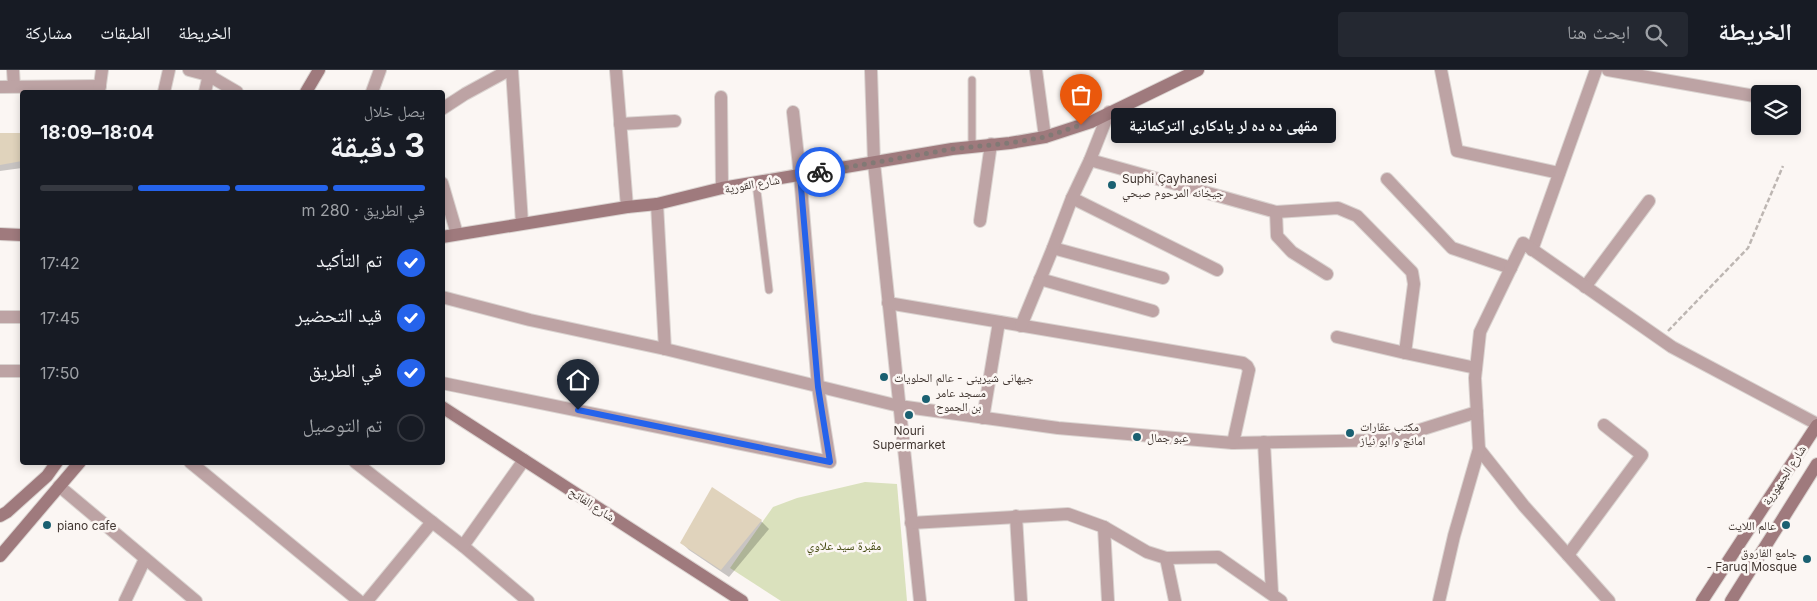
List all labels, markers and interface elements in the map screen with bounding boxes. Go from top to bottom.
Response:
search box [1338,12,1688,57]
text: الخريطة [1718,17,1792,46]
text: ابحث هنا [1567,21,1630,44]
icon: search [1642,21,1670,49]
text: مشاركة [25,22,72,43]
text: الطبقات [100,22,150,43]
text: الخريطة [178,22,231,43]
pin [1060,74,1102,125]
icon: bag [1067,81,1095,109]
map controls [1751,85,1801,135]
button: layers [1751,85,1801,135]
text: يصل خلال [364,101,425,121]
callout: مقهى ده ده لر يادكارى التركمانية [1111,108,1336,142]
text: مقهى ده ده لر يادكارى التركمانية [1129,115,1318,135]
text: 18:04–18:09 [40,121,154,144]
text: 3 دقيقة [330,126,425,165]
courier [795,147,845,197]
icon: bike [806,158,834,186]
place label: Suphi Çayhanesi جيخانه المرحوم صبحي [1122,171,1224,203]
street label: شارع القورية [723,172,781,197]
marker: Suphi Çayhanesi جيخانه المرحوم صبحي [1106,179,1118,191]
text: في الطريق · 280 m [301,200,425,220]
text: تم التأكيد [316,249,382,272]
icon: check [397,249,425,277]
text: 17:42 [40,253,80,273]
text: قيد التحضير [295,304,382,327]
icon: check [397,304,425,332]
text: 17:45 [40,308,80,328]
text: في الطريق [309,359,382,382]
icon: check [397,359,425,387]
pin [557,359,599,410]
text: 17:50 [40,363,79,383]
icon: home [564,366,592,394]
place label: جیهانی شیرینی - عالم الحلويات [894,370,1034,386]
marker: جیهانی شیرینی - عالم الحلويات [878,371,890,383]
place label: مسجد عامر بن الجموح [935,385,986,414]
marker: مسجد عامر بن الجموح [920,393,932,405]
marker: Nouri Supermarket [903,409,915,421]
text: تم التوصيل [303,414,382,437]
place label: مكتب عقارات امانج و ابو نياز [1359,419,1426,448]
place label: Nouri Supermarket [872,423,946,452]
marker: مكتب عقارات امانج و ابو نياز [1344,427,1356,439]
place label: عبو جمال [1147,430,1188,445]
marker: عبو جمال [1131,431,1143,443]
street label: شارع الجمهورية [1759,442,1810,509]
street label: شارع الفاتح [566,484,618,525]
place label: piano cafe [57,518,116,533]
place label: عالم اللايت [1728,518,1776,534]
marker: piano cafe [41,519,53,531]
marker: عالم اللايت [1780,519,1792,531]
park label: مقبرة سيد علاوي [807,538,881,556]
place label: جامع الفاروق - Faruq Mosque [1706,545,1797,574]
marker: جامع الفاروق - Faruq Mosque [1801,553,1813,565]

